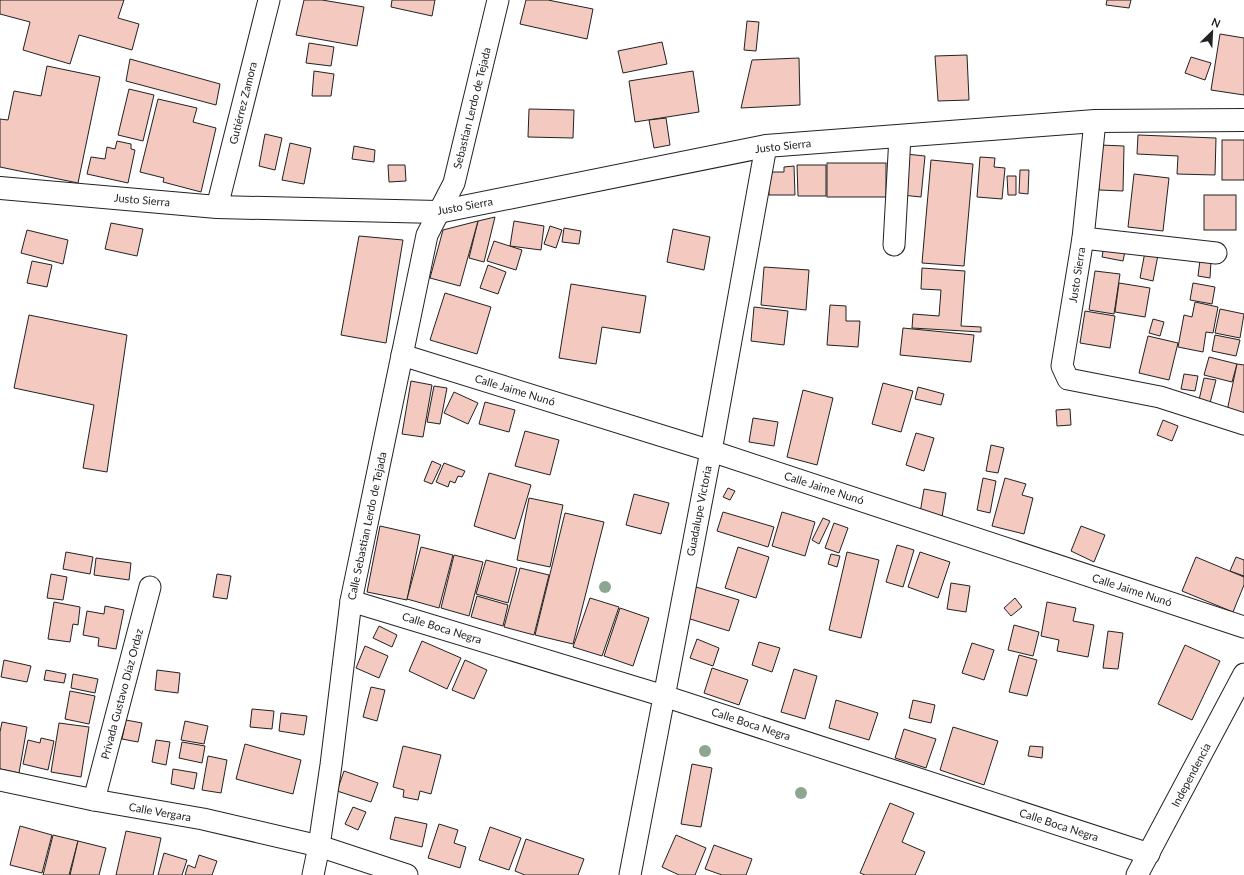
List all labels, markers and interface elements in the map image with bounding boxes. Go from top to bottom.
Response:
north arrow [1192,12,1232,52]
text: N [1210,15,1223,30]
street label: Sebastian Lerdo de Tejada [450,46,493,170]
street label: Gutiérrez Zamora [226,60,259,146]
street label: Justo Sierra [754,136,812,155]
street label: Justo Sierra [114,191,171,208]
street label: Justo Sierra [436,194,494,217]
street label: Justo Sierra [1066,246,1087,304]
street label: Calle Jaime Nunó [473,371,557,408]
street label: Calle Sebastian Lerdo de Tejada [344,451,389,601]
street label: Guadalupe Victoria [683,465,714,557]
street label: Calle Jaime Nunó [783,468,866,507]
street label: Calle Jaime Nunó [1091,570,1174,609]
street label: Calle Boca Negra [401,609,484,646]
street label: Privada Gustavo Díaz Ordaz [98,627,145,761]
street label: Calle Boca Negra [710,705,792,742]
street label: Independencia [1168,741,1213,809]
street label: Calle Vergara [128,800,192,823]
street label: Calle Boca Negra [1018,806,1100,843]

